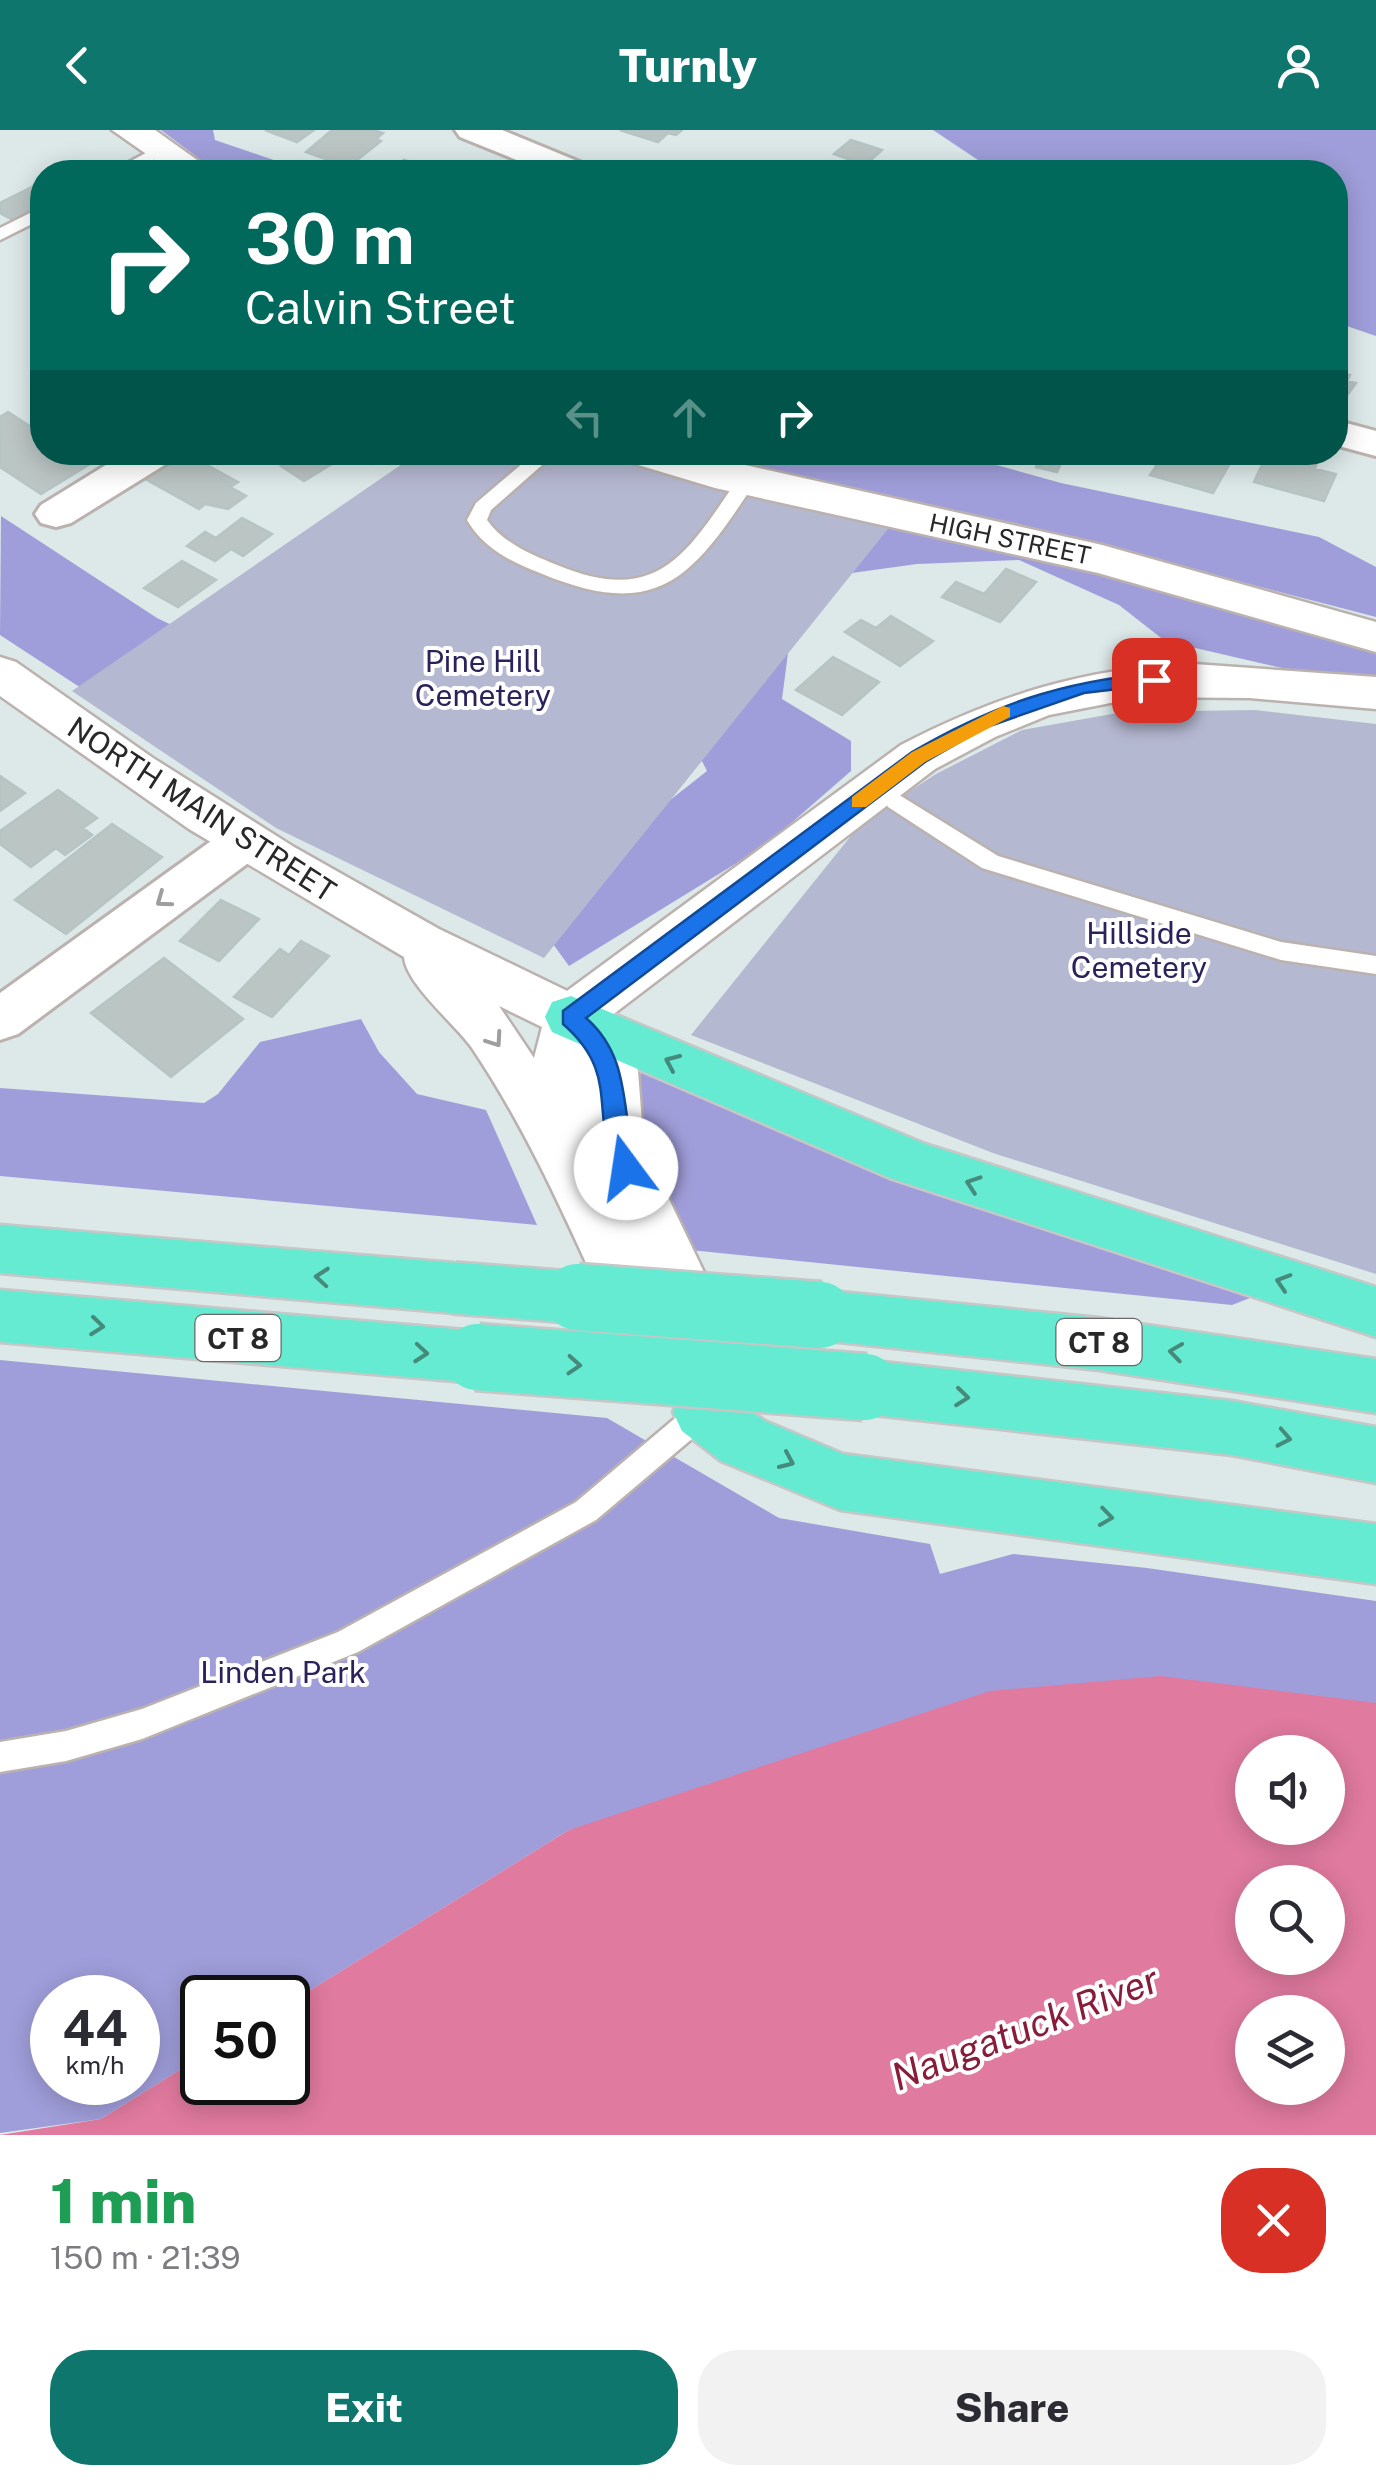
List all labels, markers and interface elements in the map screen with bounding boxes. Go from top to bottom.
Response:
icon: back [50,38,105,93]
icon: person [1271,38,1326,93]
text: Turnly [619,39,757,92]
text: 30 m [245,197,415,280]
icon: right [80,200,210,330]
text: Calvin Street [245,281,516,334]
icon: left [557,390,612,445]
icon: ahead [662,390,717,445]
icon: right [767,390,822,445]
street label: HIGH STREET [927,507,1094,571]
pin [1112,638,1197,723]
park label: Pine Hill Cemetery [415,643,551,713]
icon: arrive [1127,653,1182,708]
street label: NORTH MAIN STREET [61,709,343,909]
one-way arrow [156,889,174,906]
park label: Hillside Cemetery [1071,915,1207,985]
one-way arrow [483,1029,501,1047]
one-way arrow [664,1054,682,1074]
position arrow [574,1116,678,1220]
one-way arrow [966,1176,983,1196]
one-way arrow [313,1267,329,1288]
one-way arrow [1275,1273,1292,1294]
one-way arrow [89,1315,105,1337]
road number: CT 8 [196,1315,280,1361]
road number: CT 8 [1056,1319,1142,1365]
one-way arrow [413,1341,429,1363]
one-way arrow [1168,1343,1185,1364]
one-way arrow [567,1354,583,1375]
one-way arrow [955,1386,971,1407]
one-way arrow [1276,1427,1293,1448]
one-way arrow [777,1449,795,1469]
one-way arrow [1097,1506,1114,1527]
park label: Linden Park [200,1654,366,1690]
map controls [1235,1735,1345,2105]
button: sound [1235,1735,1345,1845]
button: search [1235,1865,1345,1975]
water label: Naugatuck River [885,1956,1165,2100]
speed limit sign: 50 [180,1975,310,2105]
button: layers [1235,1995,1345,2105]
text: 44 [62,1998,128,2057]
text: km/h [66,2050,124,2080]
text: 1 min [50,2166,197,2237]
button: close [1221,2168,1326,2273]
text: 150 m · 21:39 [50,2239,241,2276]
button: Exit [50,2350,678,2465]
button: Share [698,2350,1326,2465]

